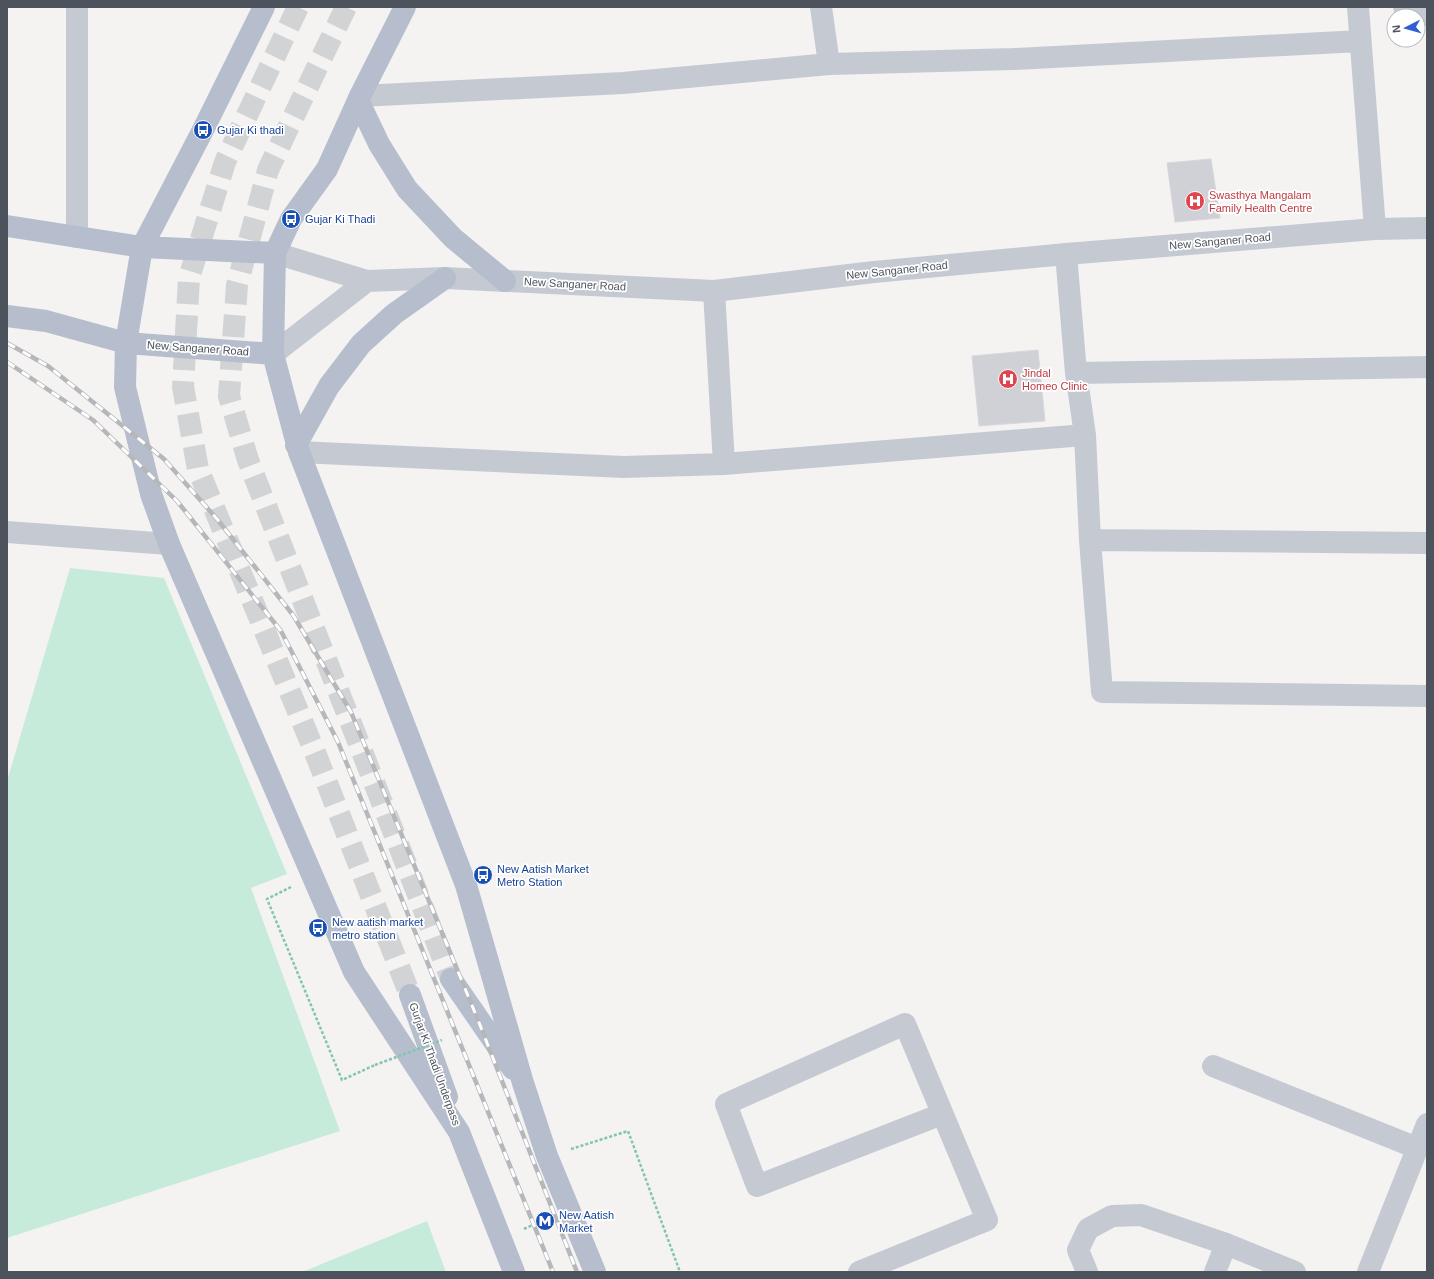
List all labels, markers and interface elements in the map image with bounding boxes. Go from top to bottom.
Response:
north arrow [1386,8,1426,48]
text: N [1390,24,1402,34]
bus stop icon: Gujar Ki thadi [192,119,214,141]
place label: Gujar Ki thadi [217,124,284,136]
place label: Swasthya Mangalam Family Health Centre [1209,189,1312,214]
hospital icon: Swasthya Mangalam Family Health Centre [1184,190,1206,212]
bus stop icon: Gujar Ki Thadi [280,208,302,230]
place label: Gujar Ki Thadi [305,213,375,225]
street label: New Sanganer Road [1169,231,1271,251]
street label: New Sanganer Road [846,259,948,281]
street label: New Sanganer Road [524,275,626,293]
street label: New Sanganer Road [147,338,249,358]
place label: Jindal Homeo Clinic [1022,367,1088,392]
hospital icon: Jindal Homeo Clinic [997,368,1019,390]
place label: New Aatish Market Metro Station [497,863,589,888]
bus stop icon: New Aatish Market Metro Station [472,864,494,886]
place label: New aatish market metro station [332,916,423,941]
bus stop icon: New aatish market metro station [307,917,329,939]
street label: Gurjar Ki Thadi Underpass [407,1001,463,1128]
place label: New Aatish Market [559,1209,614,1234]
metro station icon: New Aatish Market [534,1210,556,1232]

